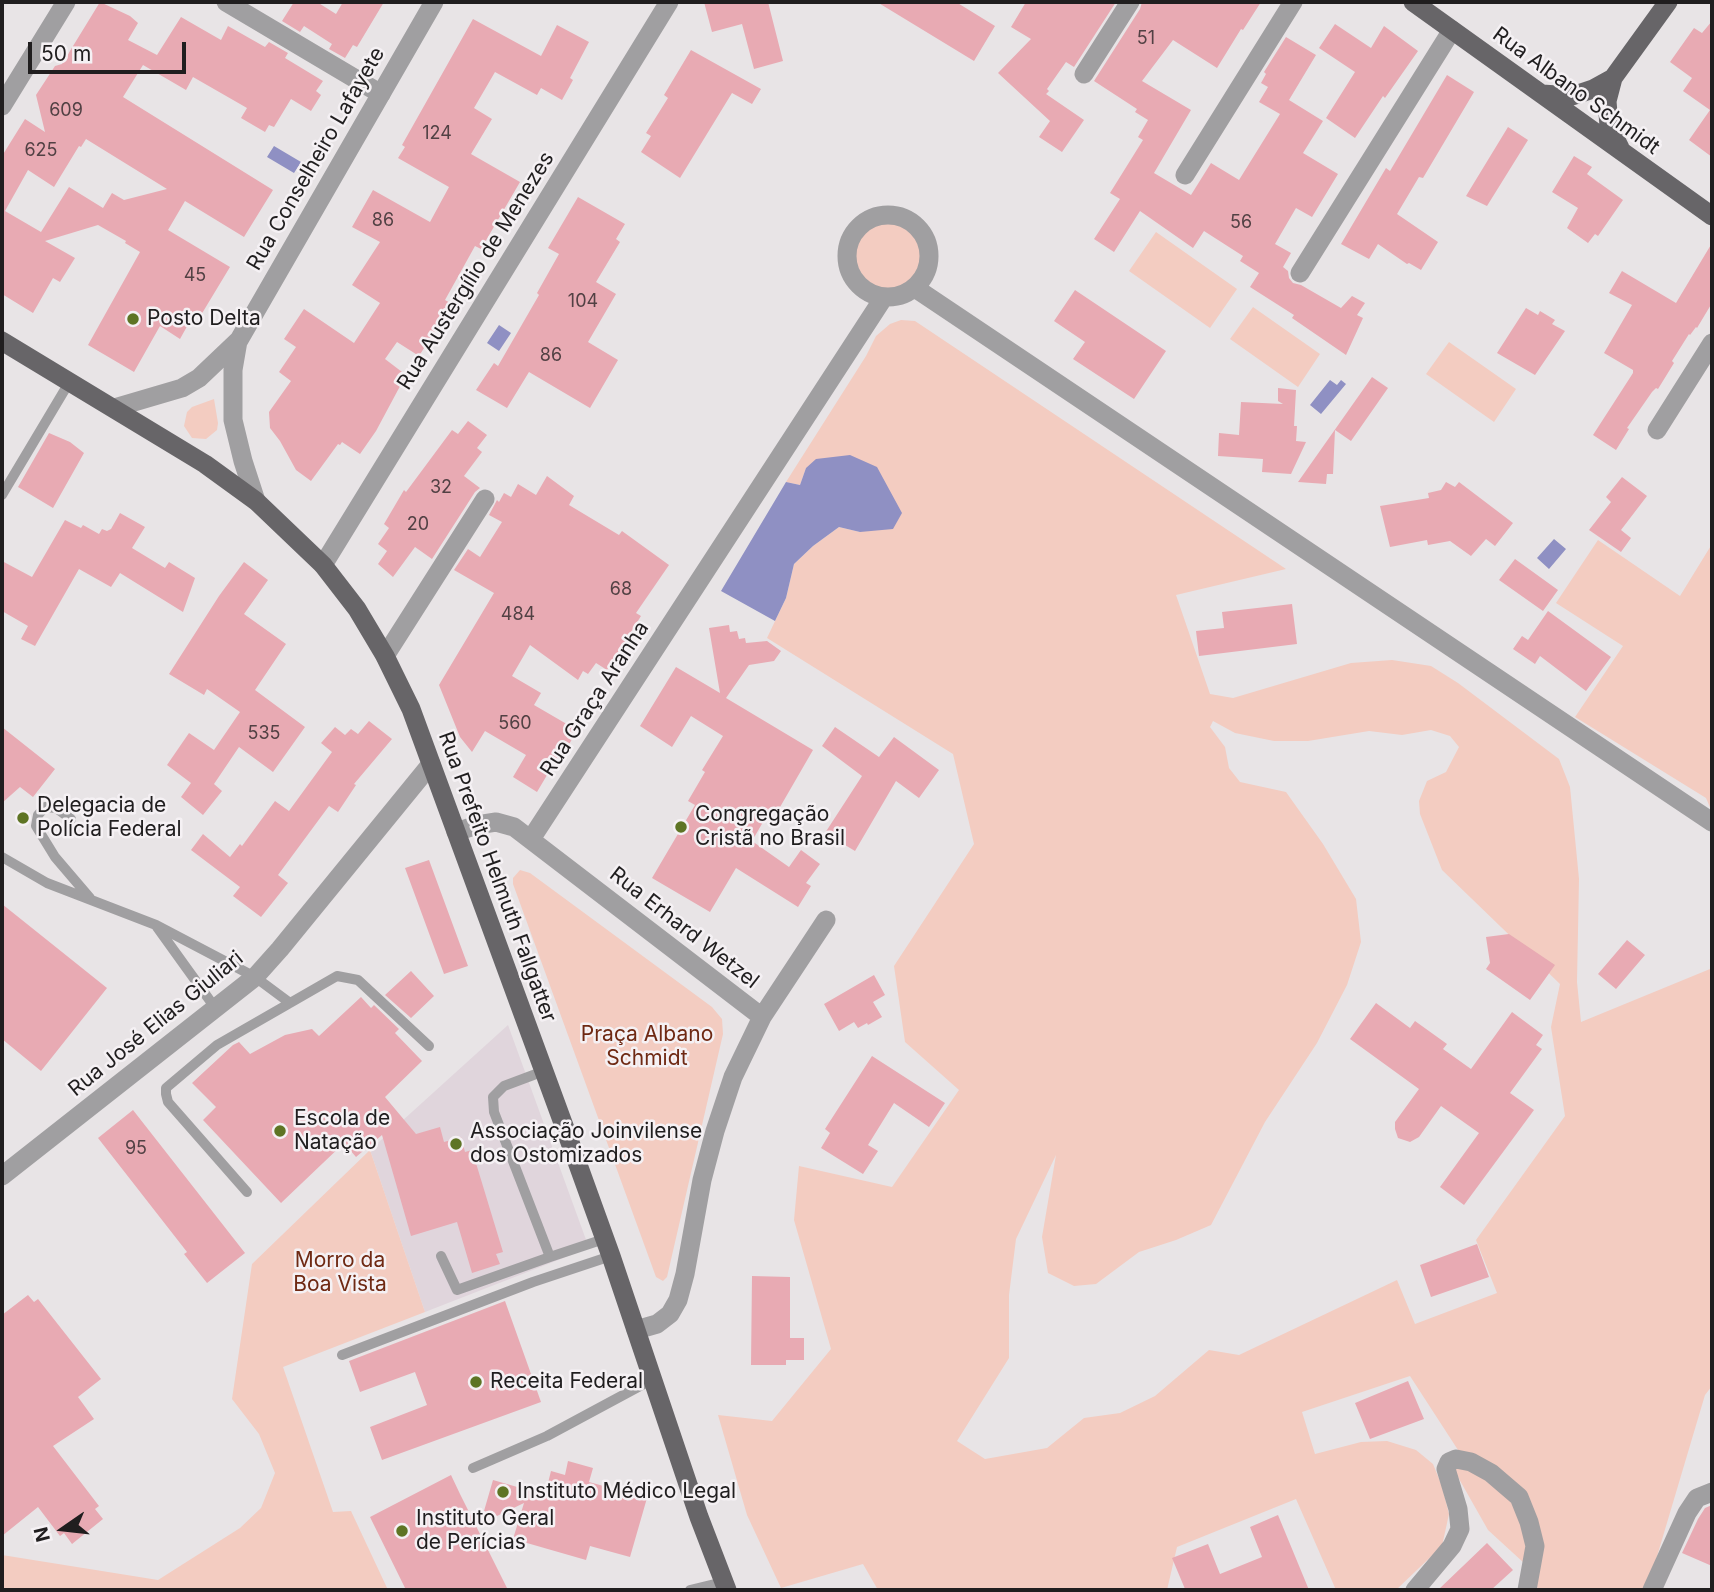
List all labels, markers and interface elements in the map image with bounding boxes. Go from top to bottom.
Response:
street label: Rua Albano Schmidt [1488,22,1664,160]
scale bar [32,28,189,72]
house number: 51 [1137,28,1155,50]
text: 50 m [41,41,91,66]
street label: Rua Conselheiro Lafayete [242,43,390,275]
house number: 609 [49,100,83,122]
house number: 124 [422,123,452,145]
house number: 625 [24,140,58,162]
street label: Rua Austergílio de Menezes [392,147,560,395]
house number: 86 [372,210,394,232]
house number: 56 [1230,212,1252,234]
house number: 45 [184,265,206,287]
house number: 104 [568,291,598,313]
place label: Posto Delta [147,306,261,332]
marker: Posto Delta [125,311,141,327]
house number: 86 [540,345,562,367]
house number: 32 [430,477,452,499]
house number: 20 [407,514,429,536]
house number: 68 [610,579,632,601]
house number: 484 [501,604,535,626]
street label: Rua Graça Aranha [535,617,655,781]
house number: 560 [498,713,532,735]
house number: 535 [247,723,281,745]
street label: Rua Prefeito Helmuth Fallgatter [433,728,561,1026]
place label: Delegacia de Polícia Federal [37,793,182,843]
place label: Congregação Cristã no Brasil [695,802,845,852]
marker: Delegacia de Polícia Federal [15,810,31,826]
marker: Congregação Cristã no Brasil [673,819,689,835]
street label: Rua Erhard Wetzel [604,862,764,994]
street label: Rua José Elias Giuliari [64,946,248,1102]
park label: Praça Albano Schmidt [581,1022,713,1072]
place label: Escola de Natação [294,1106,390,1156]
place label: Associação Joinvilense dos Ostomizados [470,1119,702,1169]
marker: Escola de Natação [272,1123,288,1139]
marker: Associação Joinvilense dos Ostomizados [448,1136,464,1152]
house number: 95 [125,1138,147,1160]
park label: Morro da Boa Vista [293,1248,387,1298]
place label: Receita Federal [490,1369,643,1395]
marker: Receita Federal [468,1374,484,1390]
place label: Instituto Médico Legal [517,1479,736,1505]
marker: Instituto Médico Legal [495,1484,511,1500]
north arrow [28,1494,98,1564]
place label: Instituto Geral de Perícias [416,1506,554,1556]
marker: Instituto Geral de Perícias [394,1523,410,1539]
text: N [29,1524,55,1544]

